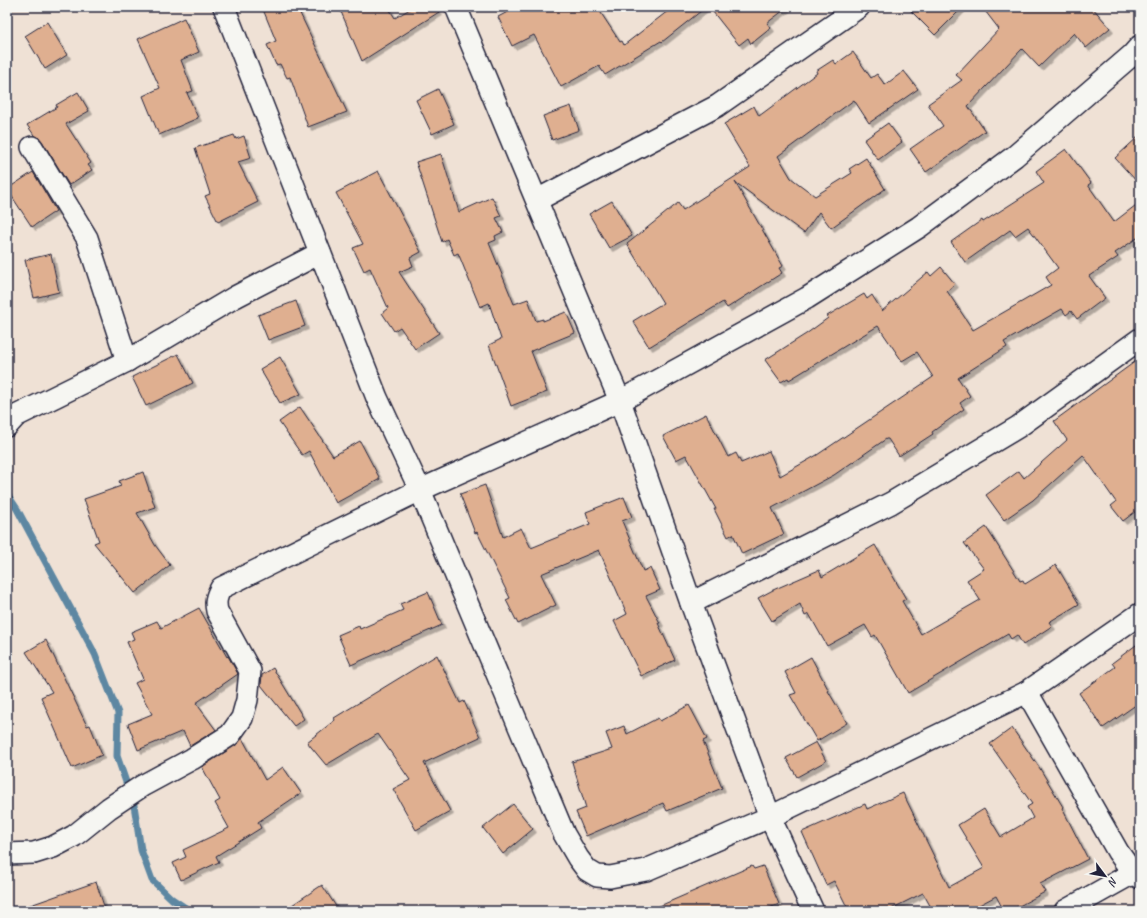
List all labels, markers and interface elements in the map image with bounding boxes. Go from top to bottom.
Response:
north arrow [1085,856,1125,896]
text: N [1105,875,1121,890]

